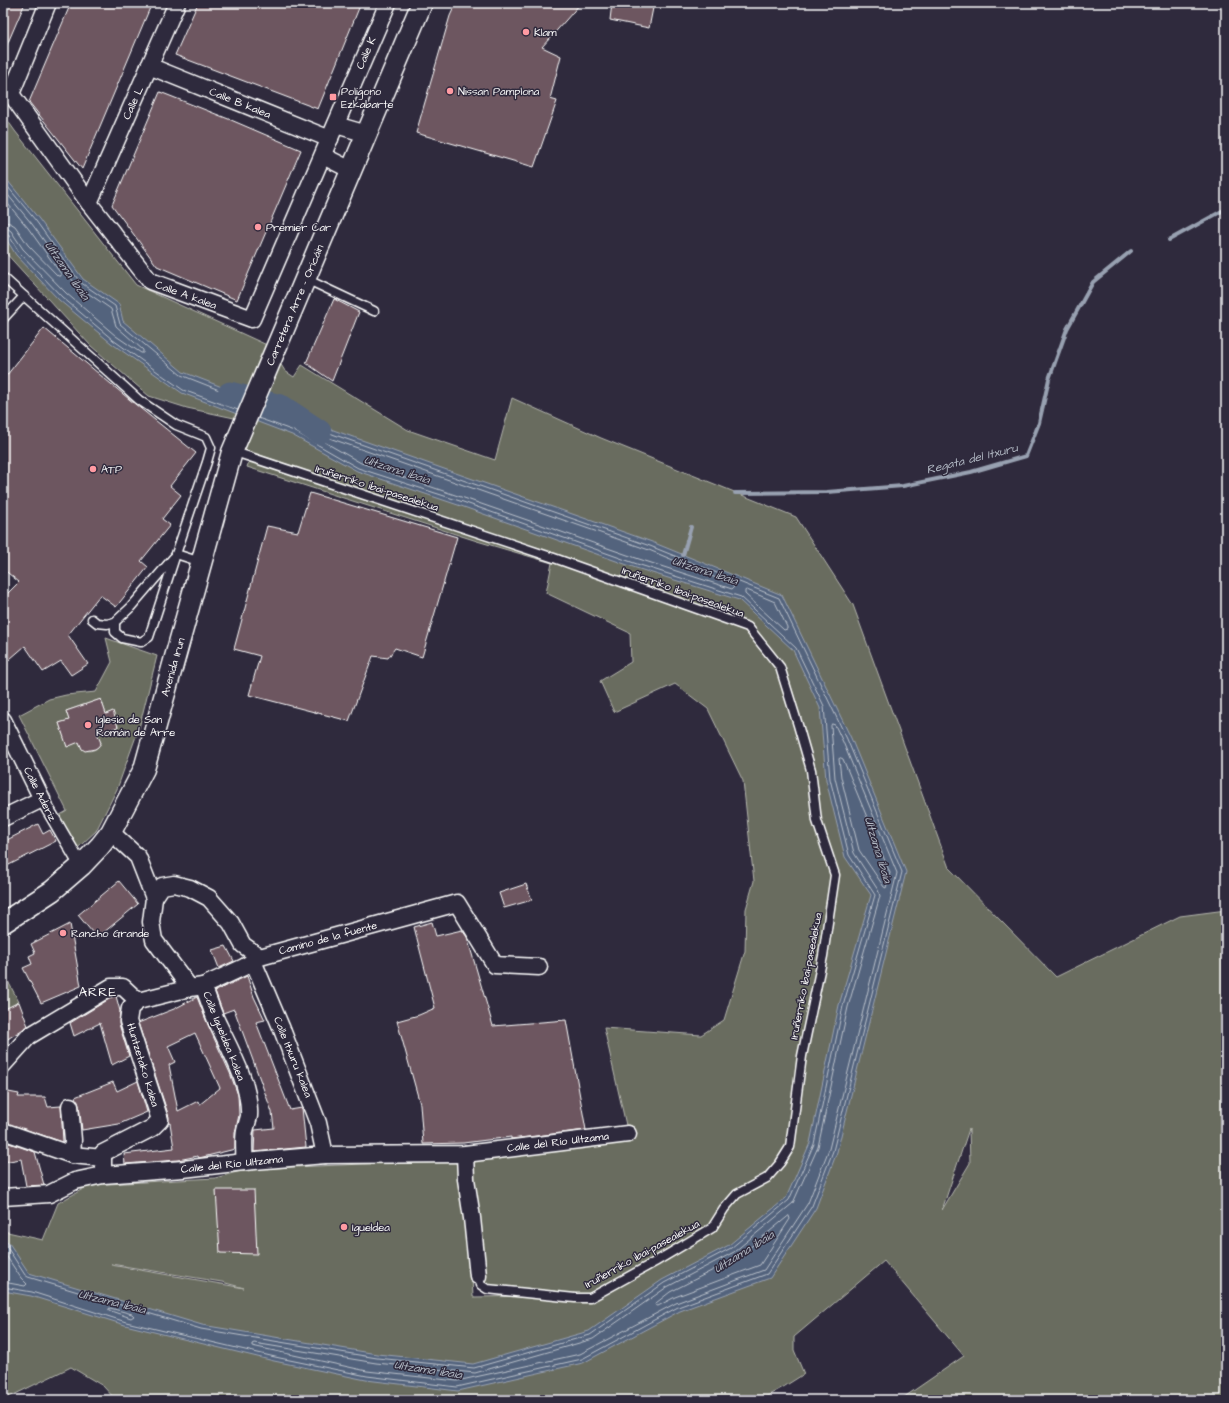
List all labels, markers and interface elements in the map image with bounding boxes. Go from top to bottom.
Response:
place label: Klam [534,25,557,40]
marker: Klam [521,27,531,37]
street label: Calle K [352,34,380,72]
street label: Calle L [119,84,147,122]
street label: Calle B kalea [207,84,273,122]
place label: Polígono Ezkabarte [341,84,394,112]
place label: Nissan Pamplona [458,84,540,99]
marker: Nissan Pamplona [445,86,455,96]
marker: Polígono Ezkabarte [328,92,338,102]
place label: Premier Car [266,220,331,235]
marker: Premier Car [253,222,263,232]
water label: Ultzama ibaia [40,238,94,305]
street label: Carretera Arre - Oricáin [263,242,328,368]
street label: Calle A kalea [153,277,219,313]
water label: Regata del Itxuru [925,439,1021,480]
water label: Ultzama ibaia [362,451,433,489]
street label: Iruñerriko ibai-pasealekua [313,461,441,515]
place label: ATP [101,462,122,477]
marker: ATP [88,464,98,474]
water label: Ultzama ibaia [670,552,741,590]
street label: Iruñerriko ibai-pasealekua [620,563,746,621]
street label: Avenida Irun [157,635,189,698]
place label: Iglesia de San Román de Arre [96,712,175,740]
marker: Iglesia de San Román de Arre [83,720,93,730]
street label: Calle Aderiz [20,764,60,824]
water label: Ultzama ibaia [860,815,896,886]
street label: Iruñerriko ibai-pasealekua [786,911,826,1041]
street label: Camino de la fuente [277,918,379,958]
place label: Rancho Grande [71,926,149,941]
marker: Rancho Grande [58,928,68,938]
district label: ARRE [79,983,117,1001]
street label: Calle Igueldea kalea [198,989,249,1084]
street label: Calle Itxuru kalea [270,1014,316,1100]
street label: Huntzetako kalea [123,1021,163,1109]
street label: Calle del Río Ultzama [506,1128,610,1156]
street label: Calle del Río Ultzama [180,1151,284,1177]
street label: Iruñerriko ibai-pasealekua [582,1216,702,1292]
place label: Igueldea [352,1220,390,1236]
marker: Igueldea [339,1222,349,1232]
water label: Ultzama ibaia [711,1226,778,1277]
water label: Ultzama ibaia [77,1285,148,1319]
water label: Ultzama ibaia [393,1356,464,1384]

